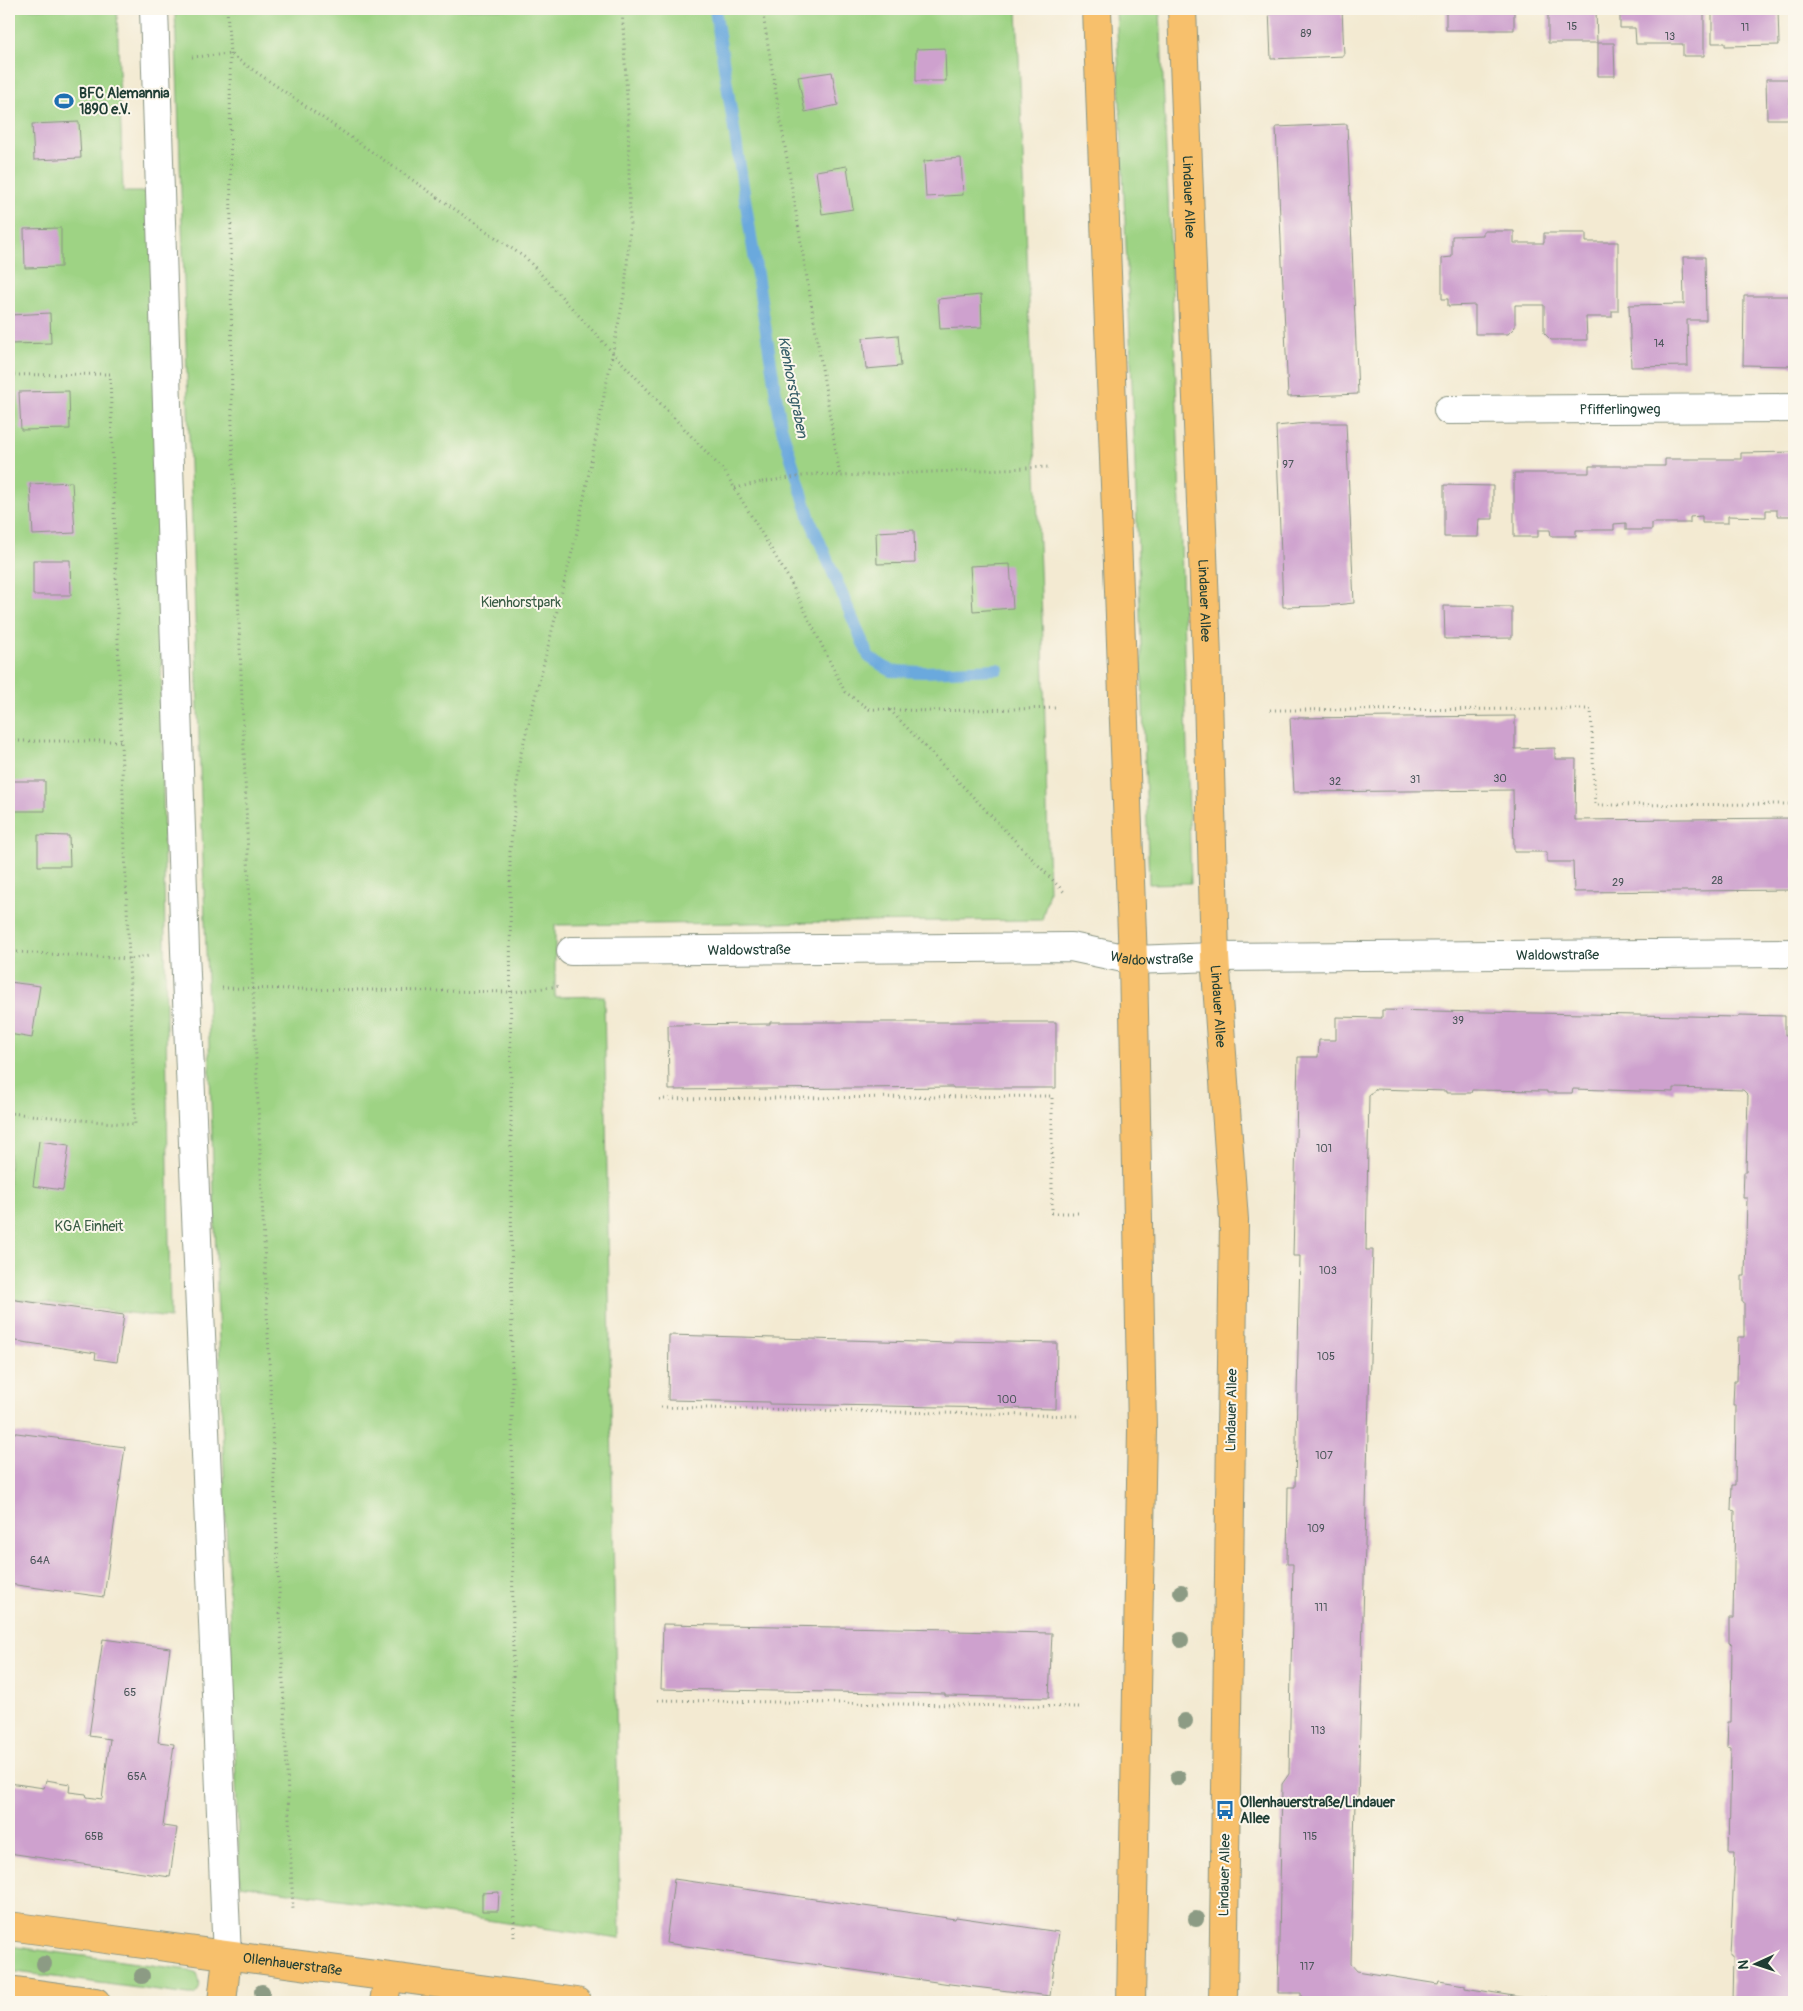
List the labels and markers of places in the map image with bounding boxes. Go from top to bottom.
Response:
place label: BFC Alemannia 1890 e.V. [79,85,170,118]
sports icon: BFC Alemannia 1890 e.V. [53,90,75,112]
place label: Ollenhauerstraße/Lindauer Allee [1240,1794,1396,1827]
bus stop icon: Ollenhauerstraße/Lindauer Allee [1214,1799,1236,1821]

